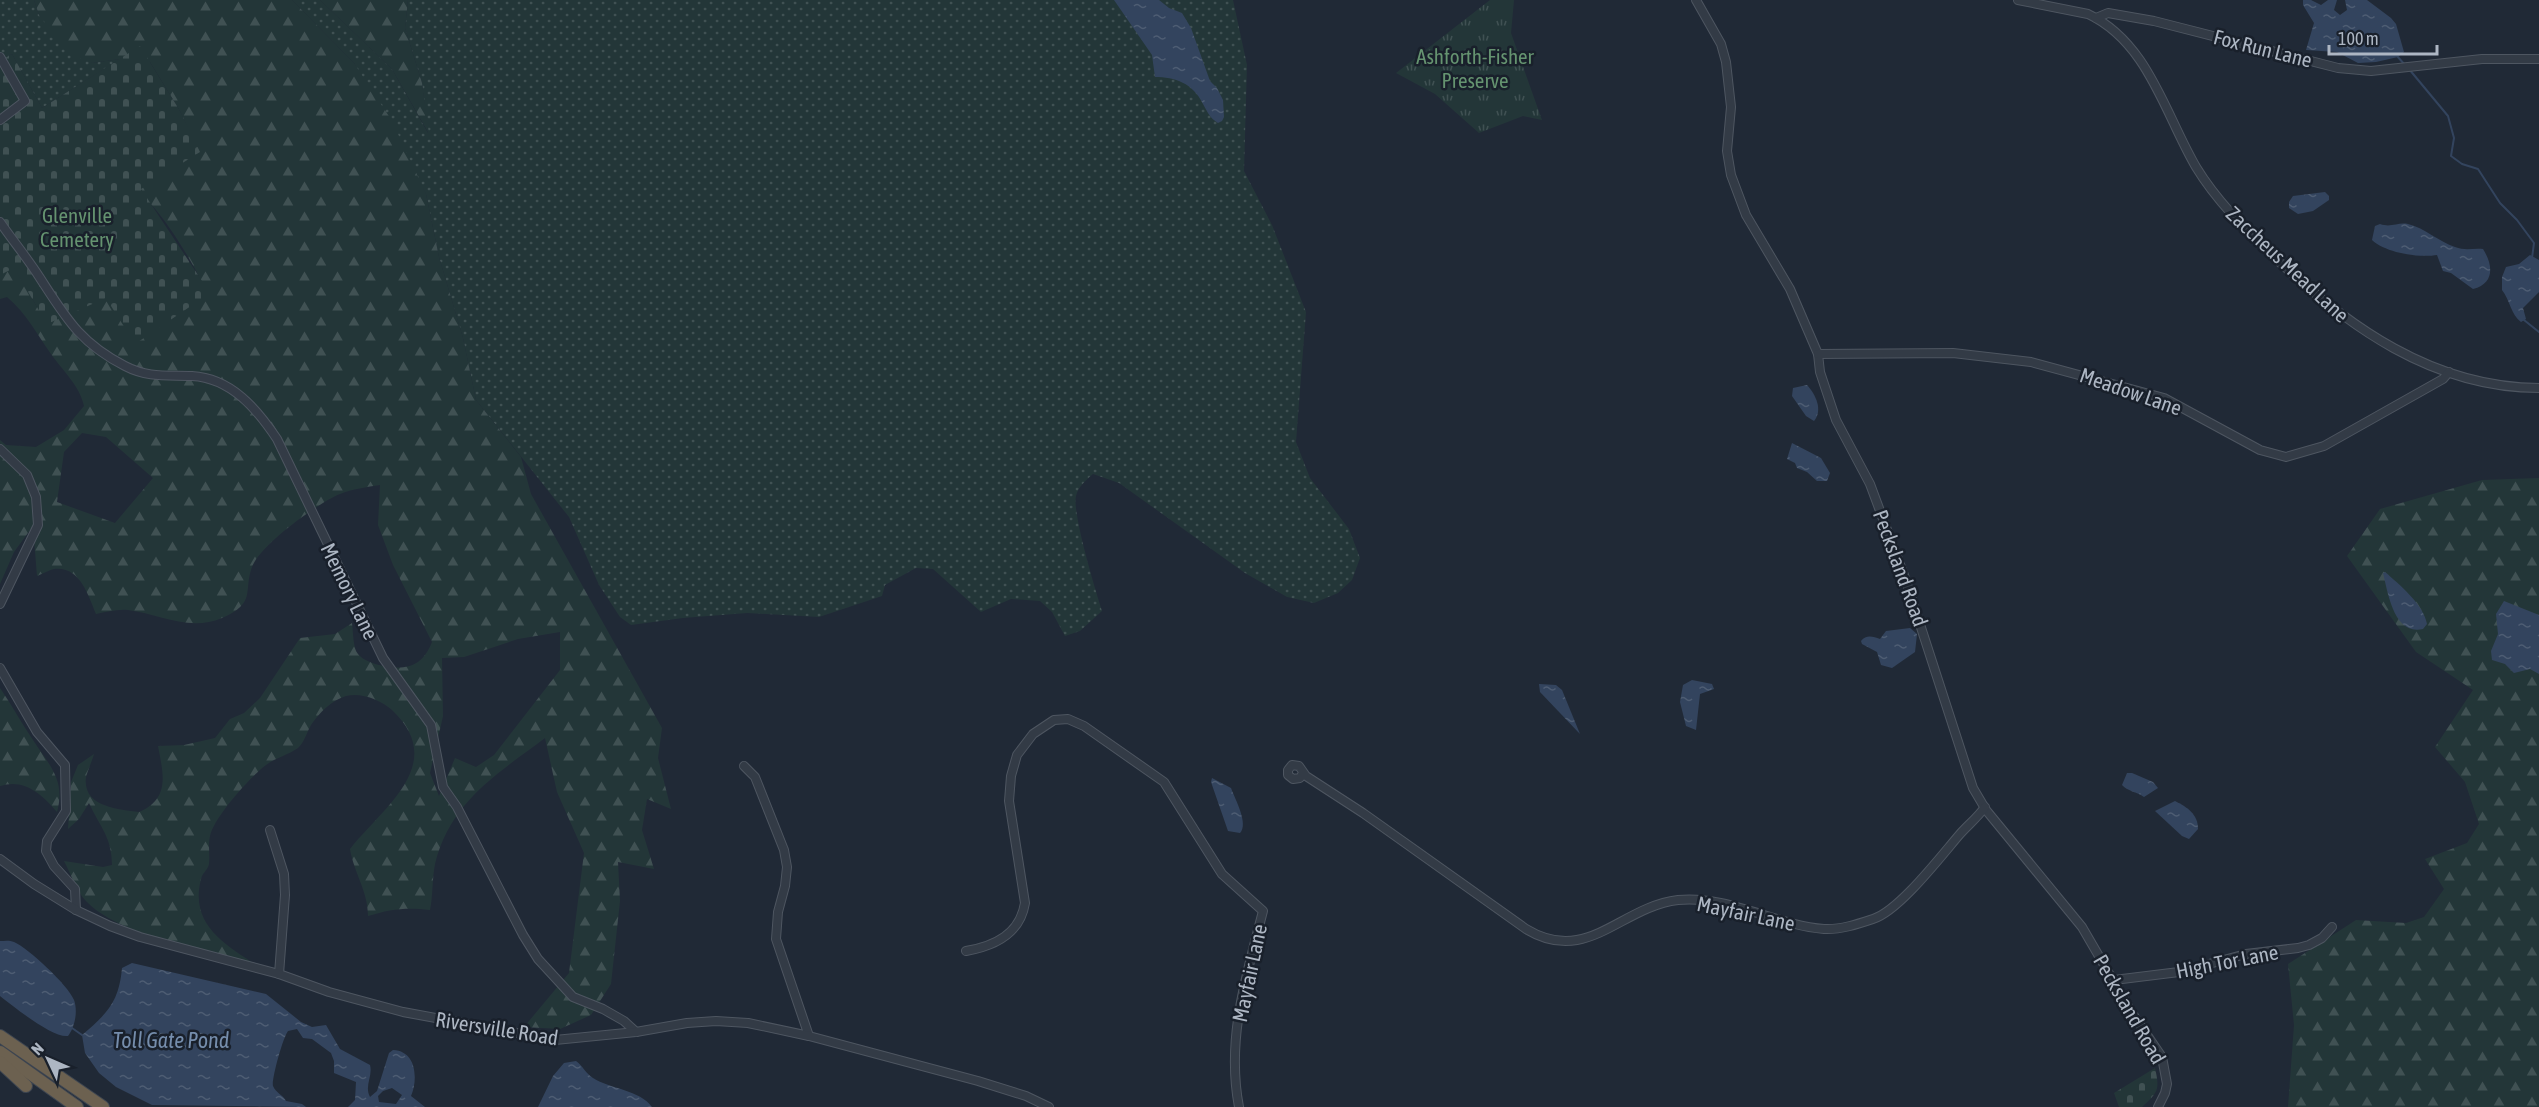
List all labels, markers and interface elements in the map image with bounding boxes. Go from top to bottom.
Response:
scale bar [2329,18,2437,56]
street label: Fox Run Lane [2211,24,2315,72]
text: 100 m [2338,28,2379,49]
park label: Ashforth-Fisher Preserve [1416,44,1535,92]
street label: Zaccheus Mead Lane [2222,201,2354,327]
park label: Glenville Cemetery [40,203,114,251]
street label: Meadow Lane [2077,362,2185,420]
street label: Pecksland Road [1869,506,1933,630]
street label: Memory Lane [316,539,384,643]
street label: Mayfair Lane [1695,891,1797,935]
street label: Mayfair Lane [1227,922,1271,1024]
street label: High Tor Lane [2174,939,2280,983]
street label: Pecksland Road [2089,950,2171,1068]
street label: Riversville Road [434,1006,560,1050]
water label: Toll Gate Pond [113,1027,229,1053]
north arrow [18,1029,78,1089]
text: N [27,1039,47,1058]

